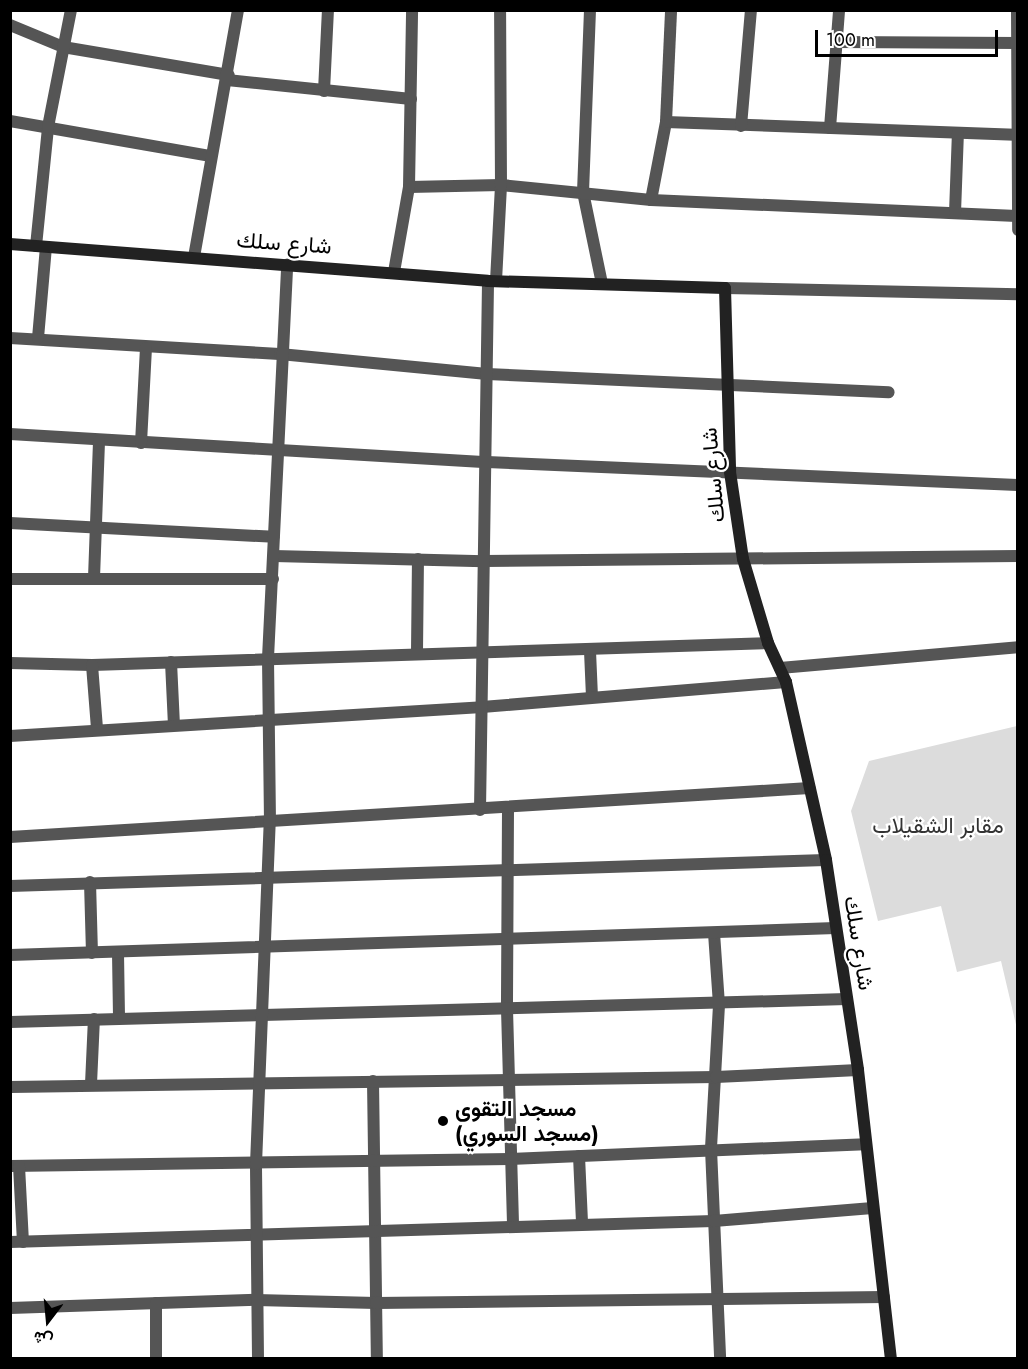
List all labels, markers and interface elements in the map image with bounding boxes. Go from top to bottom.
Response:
scale bar [818,18,1001,56]
text: 100 m [826,27,875,53]
street label: شارع سلك [236,227,332,259]
street label: شارع سلك [696,426,730,524]
park label: مقابر الشقيلاب [872,813,1004,839]
street label: شارع سلك [839,894,879,992]
place label: مسجد التقوى (مسجد السوري) [455,1095,599,1146]
marker: مسجد التقوى (مسجد السوري) [436,1114,450,1128]
north arrow [18,1291,78,1351]
text: ش [30,1325,55,1352]

